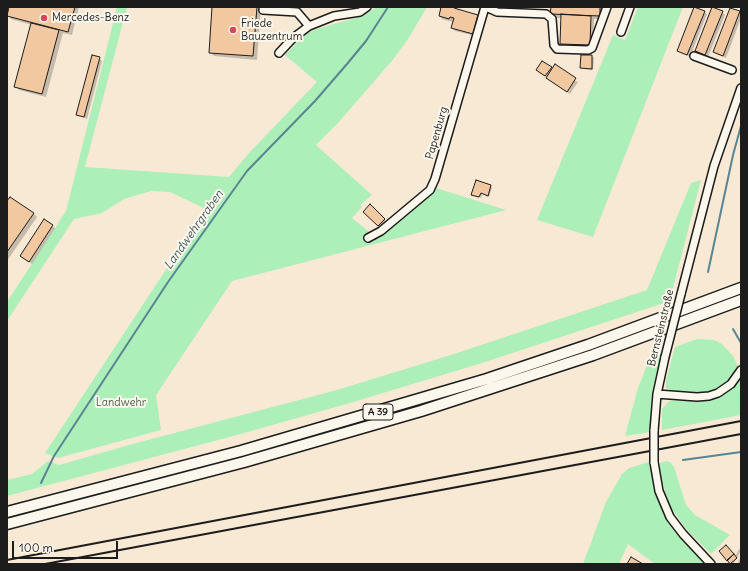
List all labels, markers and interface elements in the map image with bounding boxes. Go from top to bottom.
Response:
place label: Mercedes-Benz [52,11,129,25]
marker: Mercedes-Benz [39,13,49,23]
place label: Friede Bauzentrum [241,17,302,43]
marker: Friede Bauzentrum [228,25,238,35]
street label: Papenburg [423,105,451,161]
water label: Landwehrgraben [161,188,227,272]
street label: Bernsteinstraße [645,288,677,368]
park label: Landwehr [96,396,146,410]
road number: A 39 [363,404,393,420]
scale bar [14,533,120,559]
text: 100 m [19,540,53,555]

